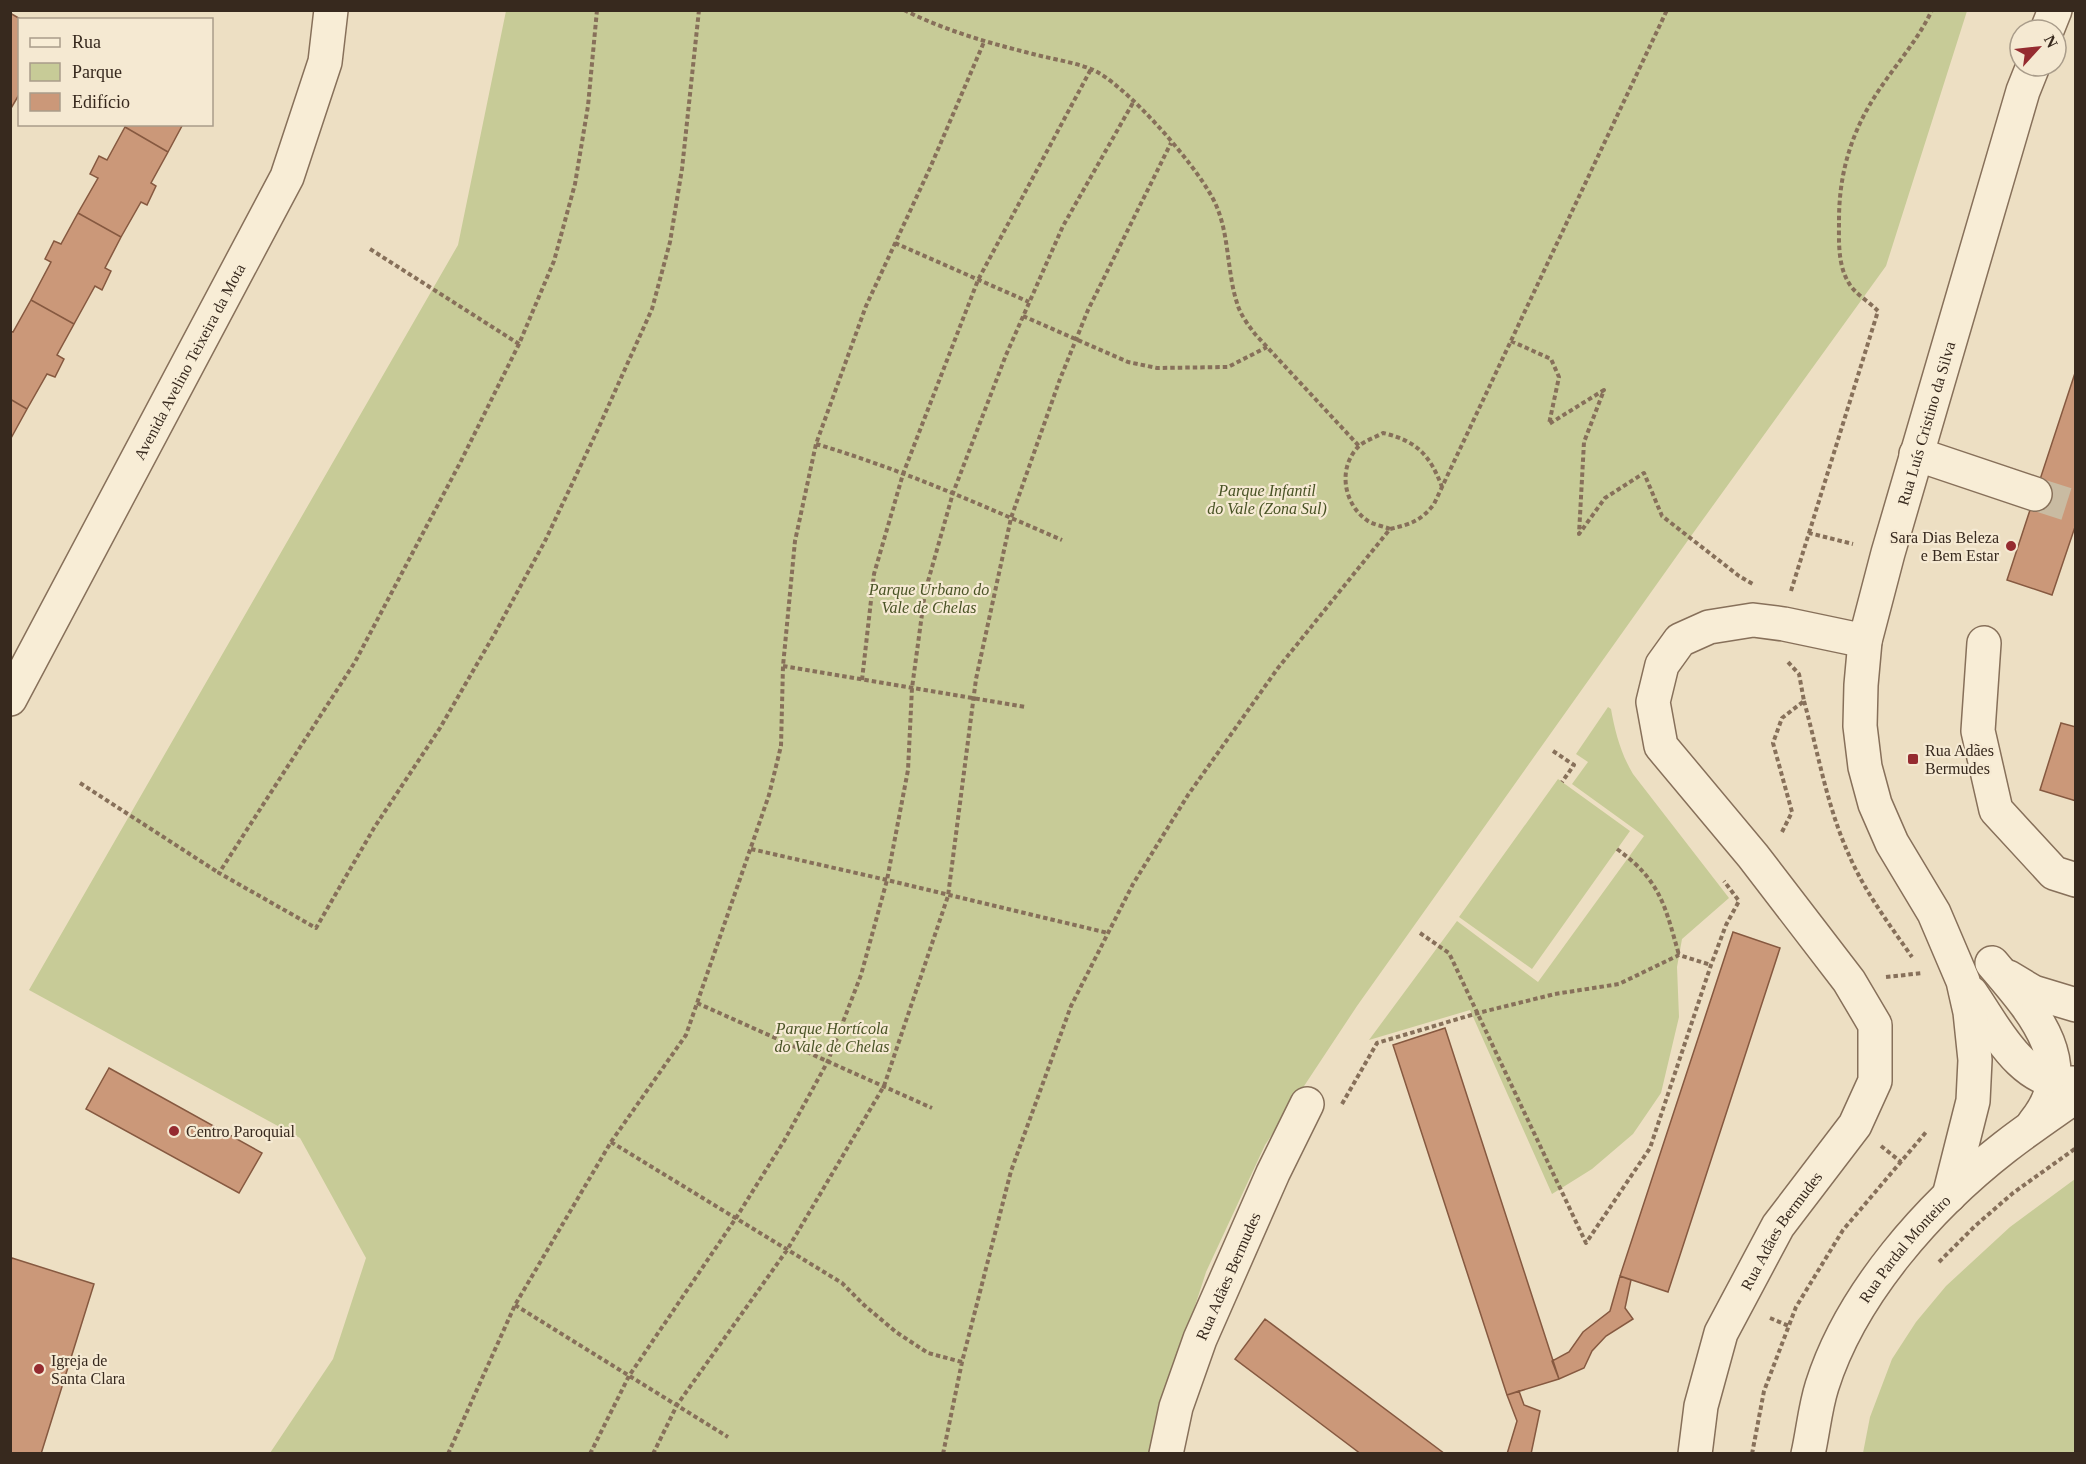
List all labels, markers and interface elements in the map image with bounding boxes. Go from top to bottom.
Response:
legend [18,18,213,126]
north arrow [2008,18,2068,78]
text: Rua [72,32,101,52]
text: N [2041,32,2061,51]
text: Parque [72,62,122,82]
text: Edifício [72,92,130,112]
street label: Avenida Avelino Teixeira da Mota [131,261,248,463]
street label: Rua Luís Cristino da Silva [1894,340,1958,507]
park label: Parque Infantil do Vale (Zona Sul) [1207,482,1327,518]
place label: Sara Dias Beleza e Bem Estar [1890,529,2000,564]
marker: Sara Dias Beleza e Bem Estar [2004,539,2018,553]
park label: Parque Urbano do Vale de Chelas [868,581,989,616]
place label: Rua Adães Bermudes [1925,742,1994,777]
marker: Rua Adães Bermudes [1906,752,1920,766]
park label: Parque Hortícola do Vale de Chelas [774,1020,890,1055]
place label: Centro Paroquial [186,1123,295,1141]
marker: Centro Paroquial [167,1124,181,1138]
street label: Rua Adães Bermudes [1737,1168,1826,1293]
street label: Rua Pardal Monteiro [1856,1192,1954,1306]
street label: Rua Adães Bermudes [1193,1210,1264,1343]
place label: Igreja de Santa Clara [51,1352,125,1387]
marker: Igreja de Santa Clara [32,1362,46,1376]

